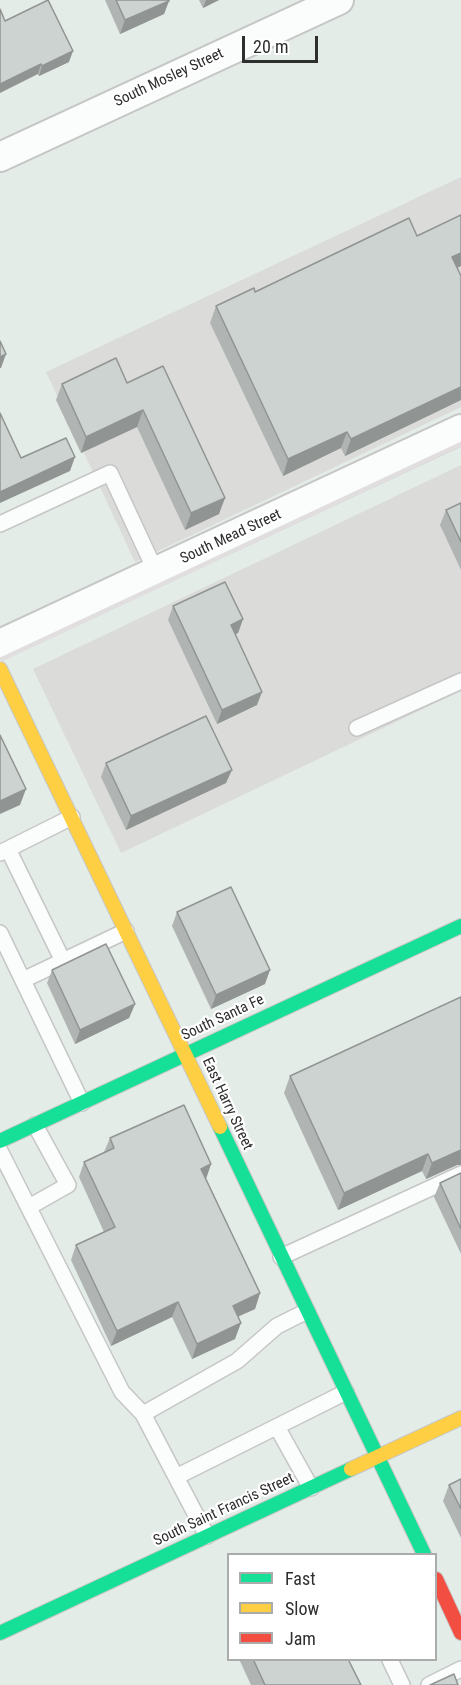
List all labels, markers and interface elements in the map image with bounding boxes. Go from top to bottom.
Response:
scale bar [245,24,322,62]
text: 20 m [253,36,288,57]
street label: South Mosley Street [111,45,227,111]
street label: South Mead Street [178,506,284,568]
street label: South Santa Fe [179,991,267,1045]
street label: East Harry Street [198,1055,256,1153]
street label: South Saint Francis Street [151,1470,297,1550]
legend [227,1553,437,1661]
text: Fast [285,1568,316,1589]
text: Slow [285,1598,319,1619]
text: Jam [285,1628,316,1649]

